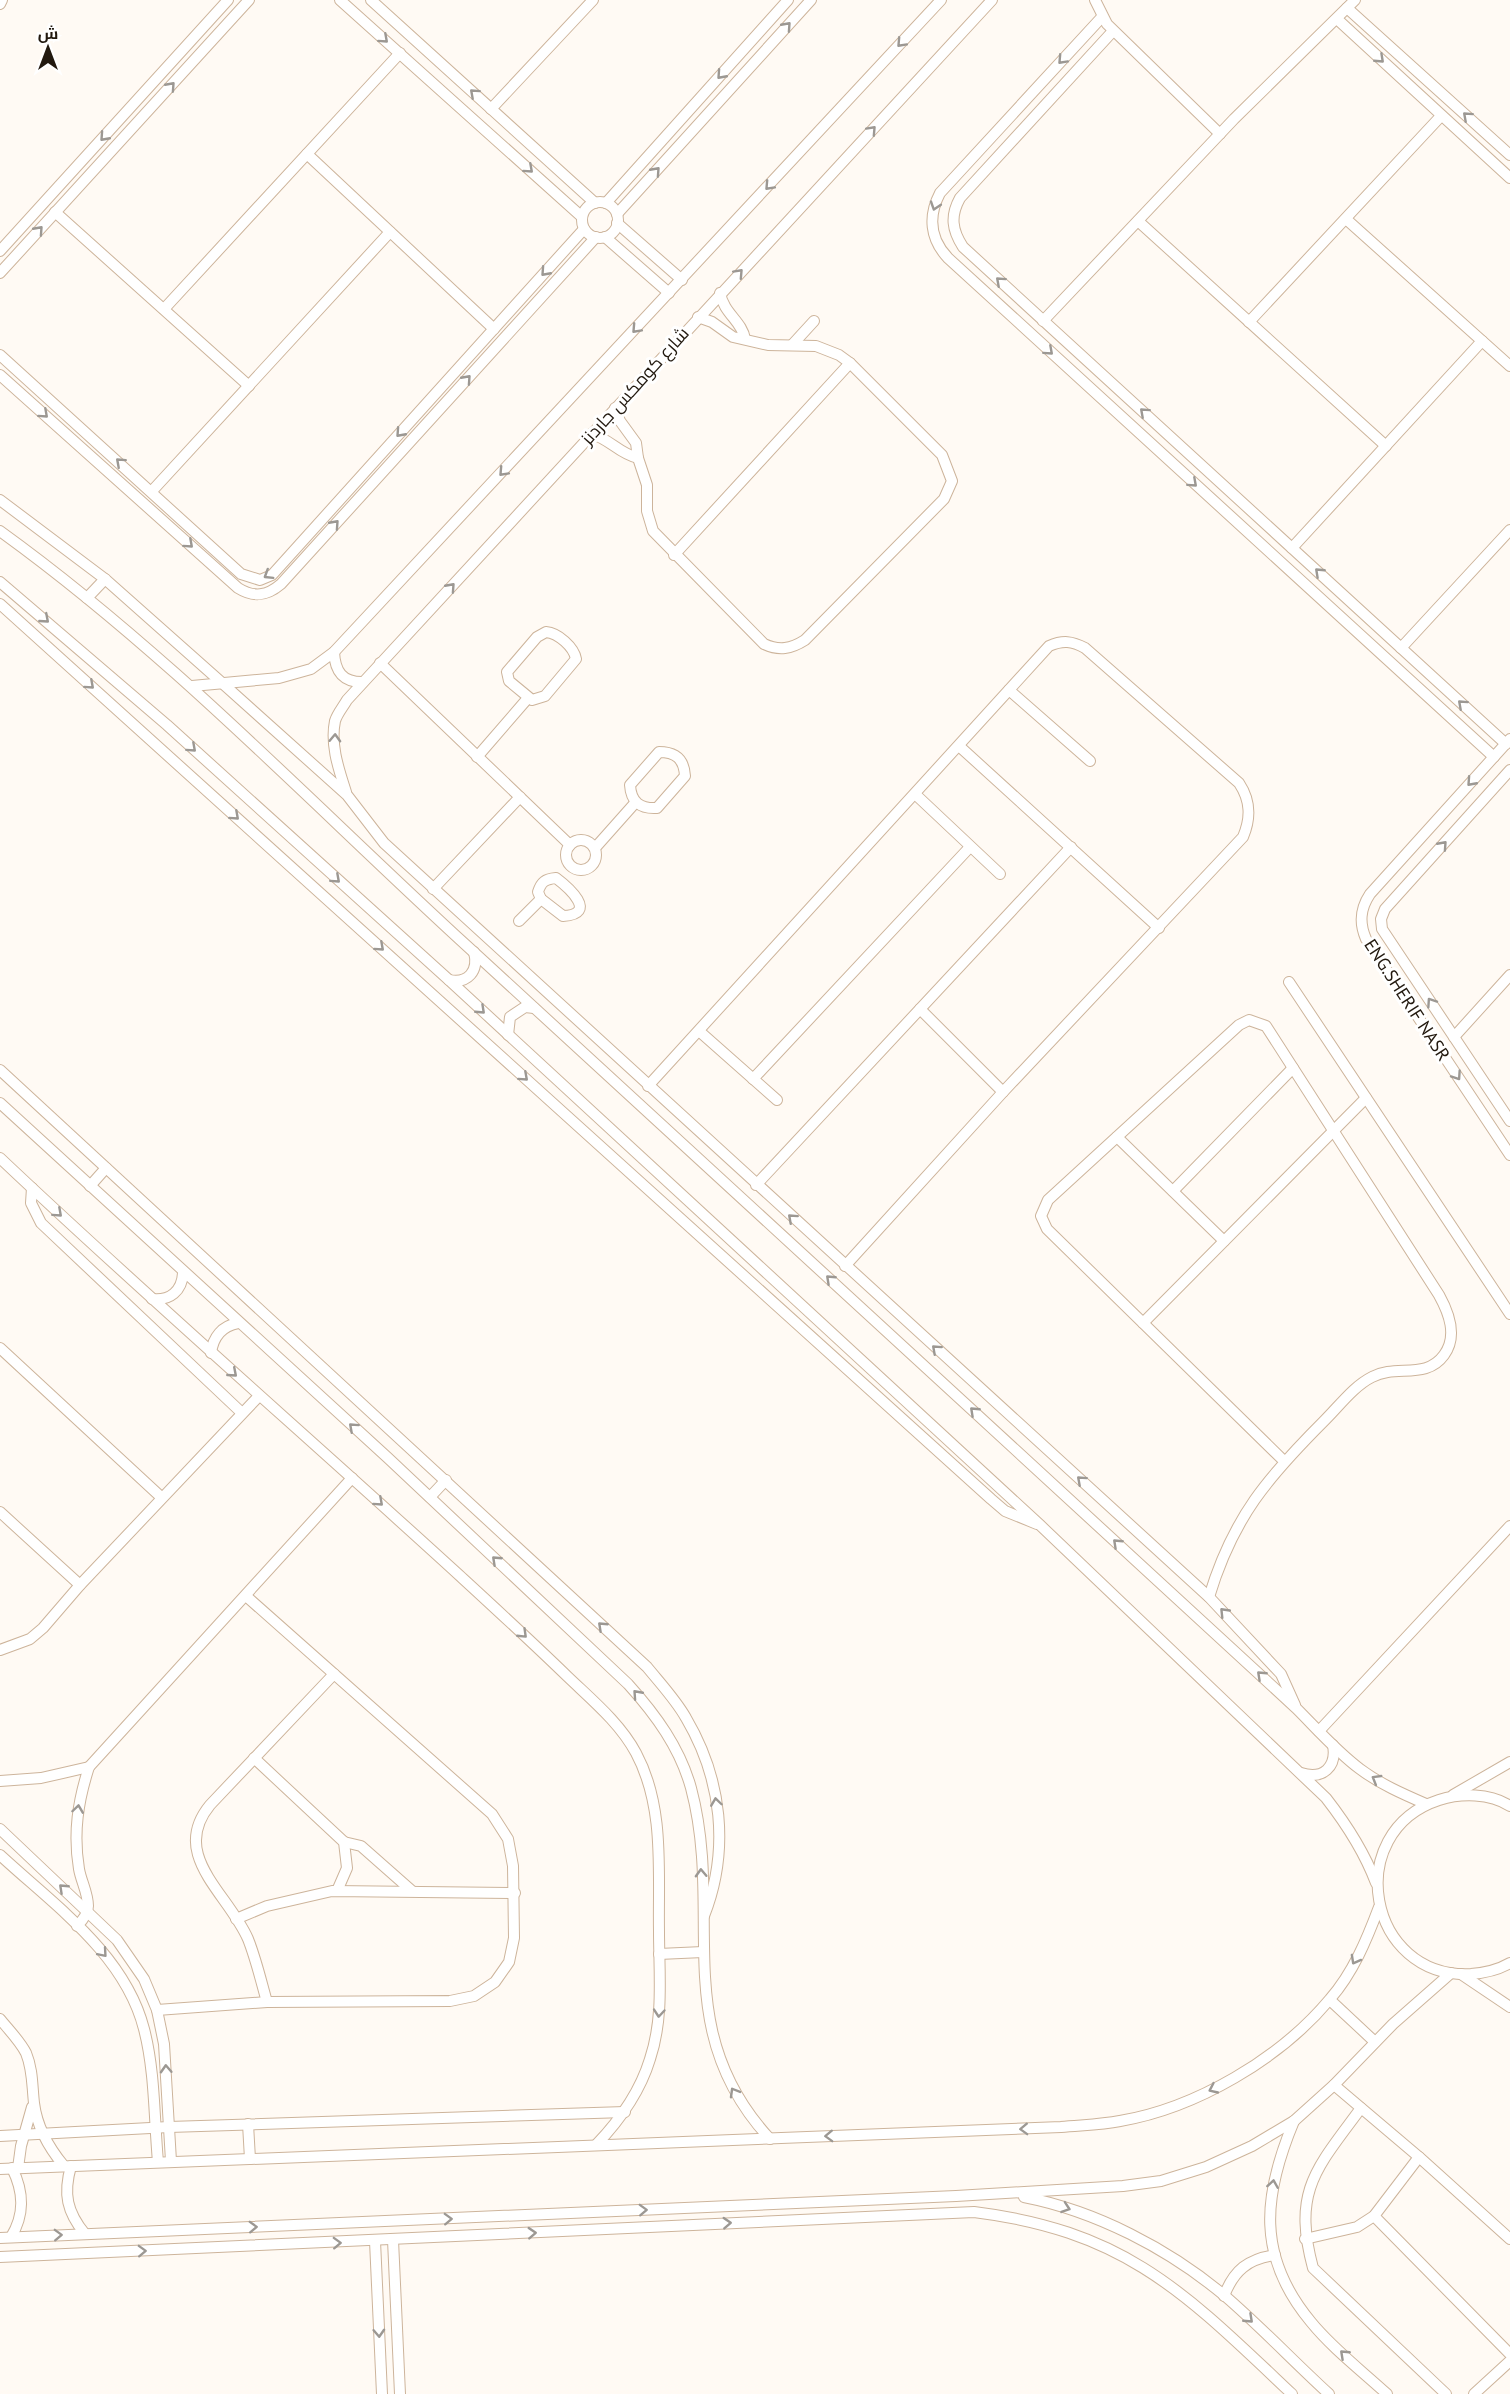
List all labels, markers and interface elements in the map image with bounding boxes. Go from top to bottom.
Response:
north arrow [18,18,78,78]
text: ش [38,23,58,43]
one-way arrow [780,23,791,33]
one-way arrow [377,32,388,43]
one-way arrow [897,36,908,47]
one-way arrow [1059,52,1070,63]
one-way arrow [1373,52,1383,63]
one-way arrow [717,68,728,79]
one-way arrow [164,82,175,92]
one-way arrow [470,89,481,100]
one-way arrow [1463,112,1473,123]
one-way arrow [865,126,876,137]
one-way arrow [100,130,111,140]
one-way arrow [522,162,533,173]
one-way arrow [649,167,660,177]
one-way arrow [765,179,776,190]
one-way arrow [930,200,943,211]
one-way arrow [32,226,43,237]
one-way arrow [541,265,552,276]
one-way arrow [732,269,743,279]
one-way arrow [996,277,1007,288]
street label: شارع كومكس جاردنز [575,322,694,451]
one-way arrow [632,322,643,333]
one-way arrow [1043,344,1053,355]
one-way arrow [459,376,470,387]
one-way arrow [37,407,47,418]
one-way arrow [1140,408,1151,419]
one-way arrow [396,426,407,436]
one-way arrow [116,458,126,469]
one-way arrow [499,465,510,475]
one-way arrow [1187,476,1197,487]
one-way arrow [328,520,339,530]
one-way arrow [182,537,193,548]
one-way arrow [263,567,274,578]
one-way arrow [1315,568,1326,579]
one-way arrow [444,583,455,594]
one-way arrow [38,612,49,623]
one-way arrow [83,678,94,689]
one-way arrow [1459,700,1469,711]
one-way arrow [329,734,341,743]
one-way arrow [185,741,195,752]
one-way arrow [1467,775,1478,786]
one-way arrow [228,809,239,820]
one-way arrow [1436,841,1447,852]
one-way arrow [330,872,340,883]
street label: ENG.SHERIF NASR [1359,934,1456,1065]
one-way arrow [373,940,383,951]
one-way arrow [1427,998,1438,1009]
one-way arrow [473,1002,484,1013]
one-way arrow [1450,1069,1461,1080]
one-way arrow [517,1070,528,1081]
one-way arrow [51,1206,62,1217]
one-way arrow [788,1214,799,1225]
one-way arrow [826,1275,837,1286]
one-way arrow [933,1345,943,1356]
one-way arrow [226,1366,237,1377]
one-way arrow [970,1407,980,1418]
one-way arrow [350,1423,360,1434]
one-way arrow [1077,1476,1088,1487]
one-way arrow [372,1495,383,1506]
one-way arrow [1113,1539,1124,1550]
one-way arrow [492,1556,503,1567]
one-way arrow [1220,1609,1231,1619]
one-way arrow [598,1622,609,1633]
one-way arrow [515,1626,526,1637]
one-way arrow [1257,1671,1267,1682]
one-way arrow [633,1690,644,1701]
one-way arrow [1372,1776,1383,1787]
one-way arrow [711,1798,723,1807]
one-way arrow [72,1805,84,1814]
one-way arrow [695,1868,707,1877]
one-way arrow [59,1885,70,1896]
one-way arrow [96,1946,107,1957]
one-way arrow [1351,1954,1362,1964]
one-way arrow [653,2008,666,2017]
one-way arrow [160,2064,173,2073]
one-way arrow [1208,2081,1219,2093]
one-way arrow [730,2088,741,2098]
one-way arrow [1020,2122,1029,2135]
one-way arrow [825,2130,834,2143]
one-way arrow [1266,2179,1278,2189]
one-way arrow [1060,2200,1071,2213]
one-way arrow [638,2204,647,2217]
one-way arrow [444,2212,453,2225]
one-way arrow [722,2216,731,2229]
one-way arrow [249,2220,258,2233]
one-way arrow [527,2226,536,2239]
one-way arrow [54,2229,63,2242]
one-way arrow [333,2236,342,2249]
one-way arrow [138,2244,147,2257]
one-way arrow [1242,2312,1253,2323]
one-way arrow [372,2328,385,2337]
one-way arrow [1341,2350,1351,2361]

